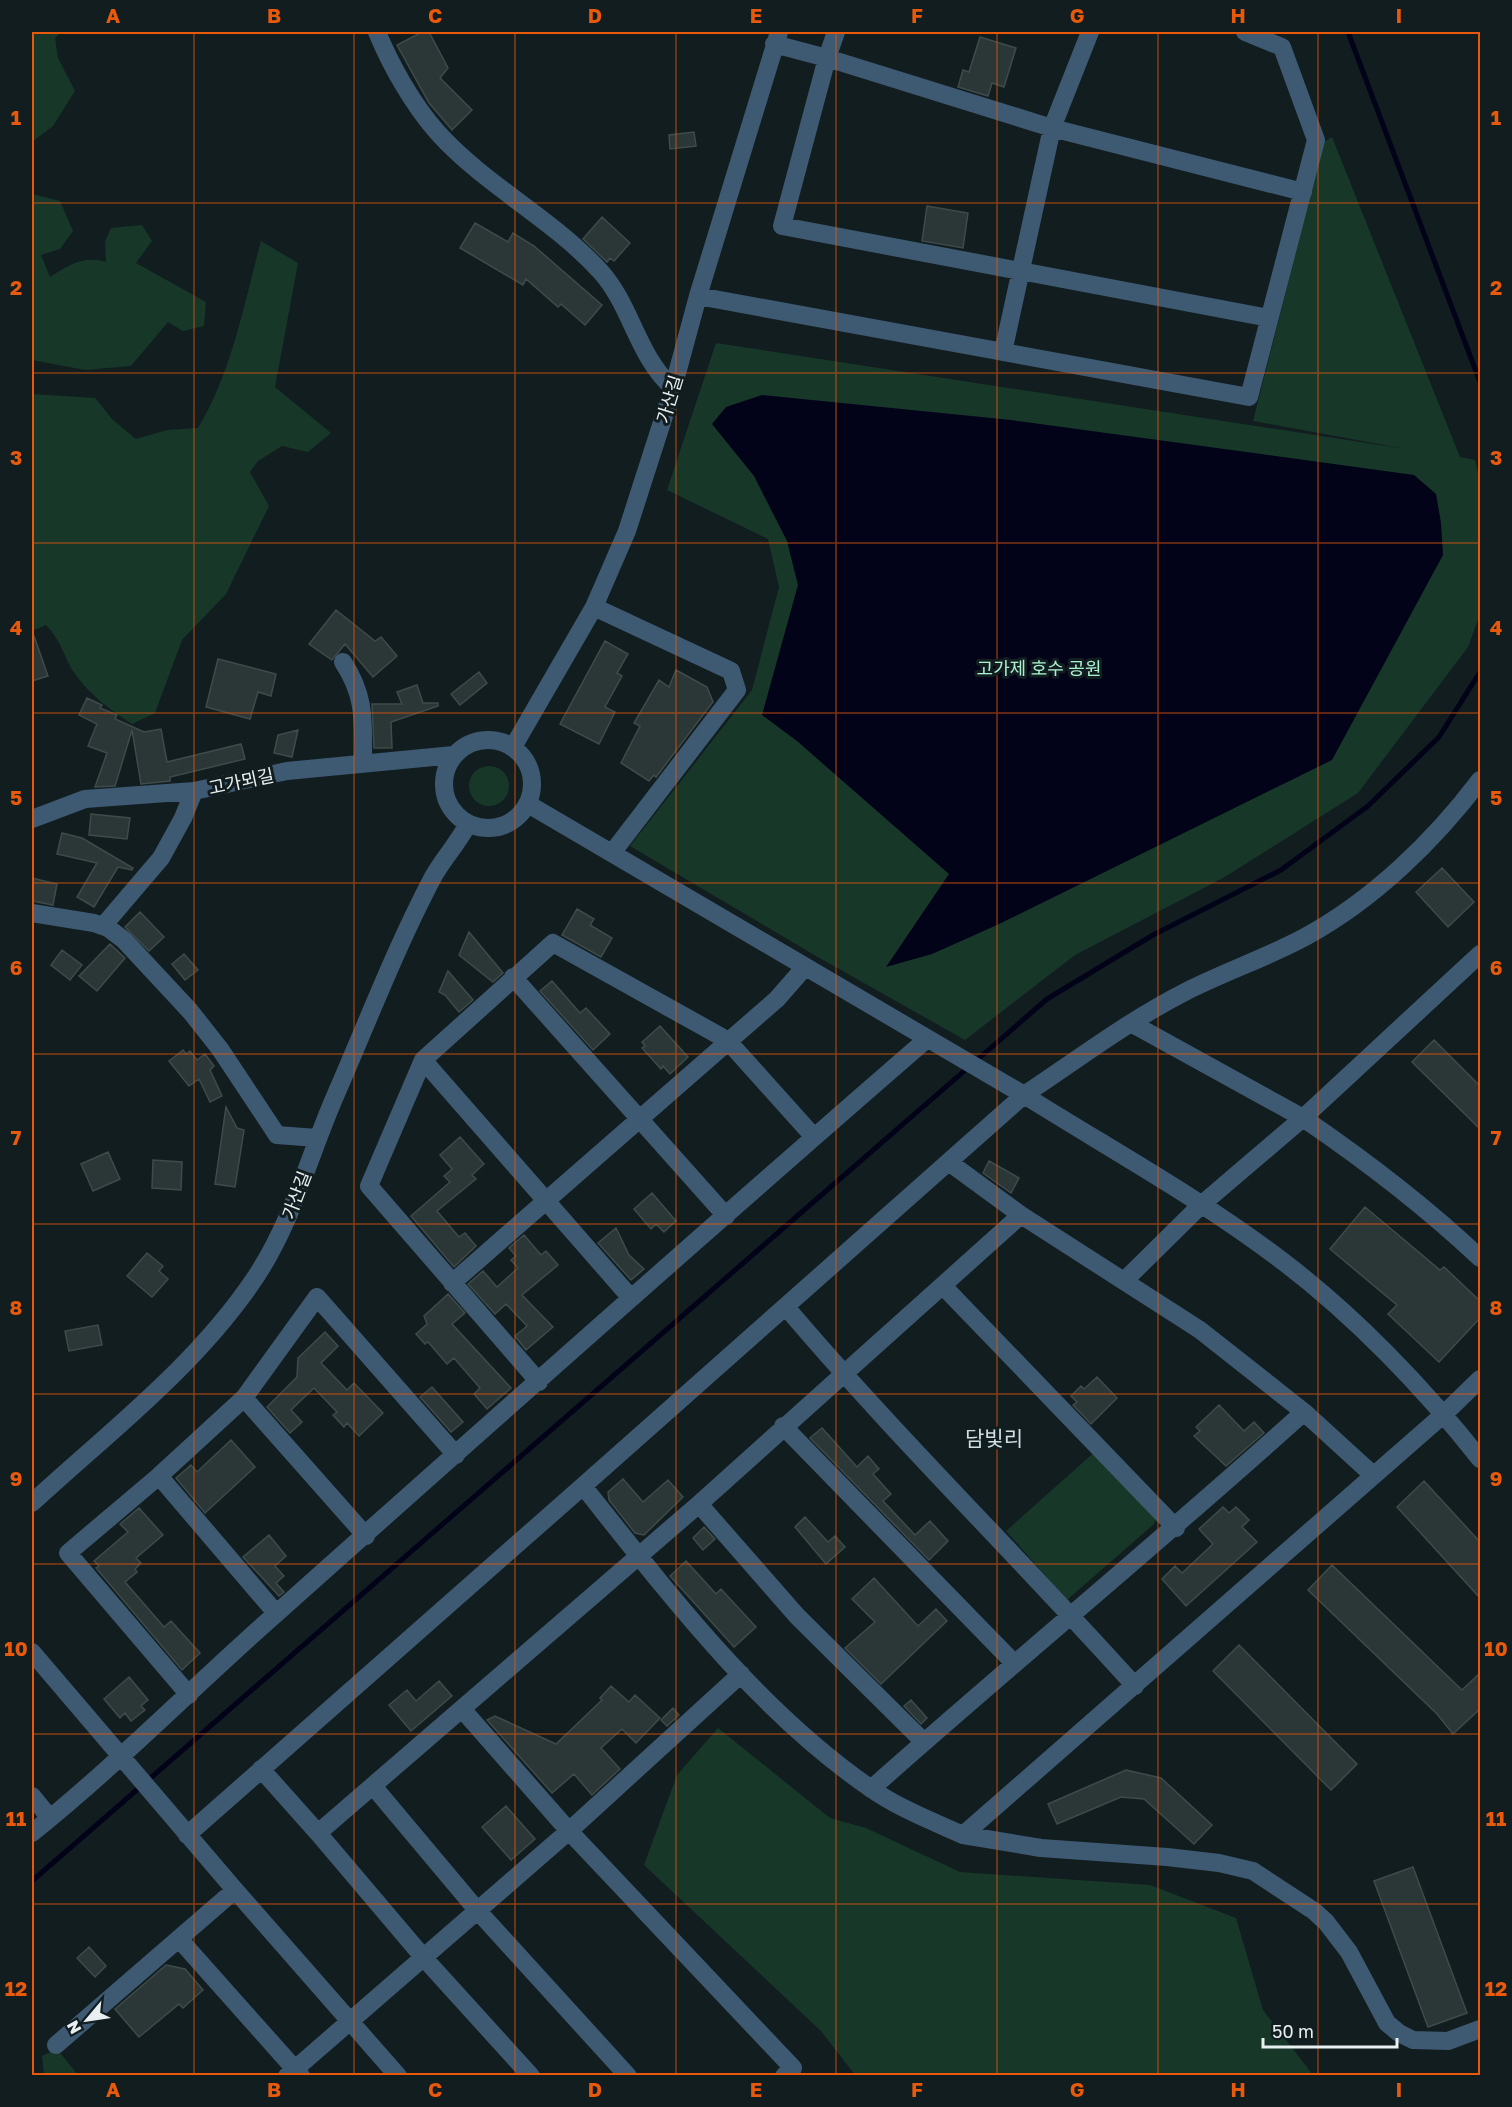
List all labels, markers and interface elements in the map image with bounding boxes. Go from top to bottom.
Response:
text: A [106,3,120,27]
text: B [267,3,281,27]
text: C [428,3,442,27]
text: D [588,3,602,27]
text: E [750,3,762,27]
text: F [911,3,923,27]
text: G [1070,3,1084,27]
text: H [1230,3,1246,27]
text: I [1396,3,1402,27]
text: 1 [11,105,21,129]
text: 1 [1491,105,1501,129]
text: 2 [10,275,22,299]
text: 2 [1490,275,1502,299]
street label: 가산길 [651,372,687,426]
text: 3 [10,445,22,469]
text: 3 [1490,445,1502,469]
text: 4 [10,615,22,639]
text: 4 [1490,615,1502,639]
park label: 고가제 호수 공원 [977,657,1101,679]
street label: 고가뫼길 [206,763,276,799]
text: 5 [10,785,22,809]
text: 5 [1490,785,1502,809]
text: 6 [10,955,22,979]
text: 6 [1490,955,1502,979]
text: 7 [11,1125,22,1149]
text: 7 [1491,1125,1502,1149]
street label: 가산길 [277,1168,315,1222]
text: 8 [10,1295,22,1319]
text: 8 [1490,1295,1502,1319]
district label: 담빛리 [965,1425,1023,1451]
text: 9 [10,1466,22,1490]
text: 9 [1490,1466,1502,1490]
text: 10 [4,1636,28,1660]
text: 10 [1484,1636,1508,1660]
text: 11 [6,1806,26,1830]
text: 11 [1486,1806,1506,1830]
text: 12 [5,1976,27,2000]
text: 12 [1485,1976,1507,2000]
north arrow [57,1990,117,2050]
scale bar [1263,2011,1396,2049]
text: N [62,2017,86,2037]
text: 50 m [1272,2020,1314,2042]
text: A [106,2077,120,2101]
text: B [267,2077,281,2101]
text: C [428,2077,442,2101]
text: D [588,2077,602,2101]
text: E [750,2077,762,2101]
text: F [911,2077,923,2101]
text: G [1070,2077,1084,2101]
text: H [1230,2077,1246,2101]
text: I [1396,2077,1402,2101]

